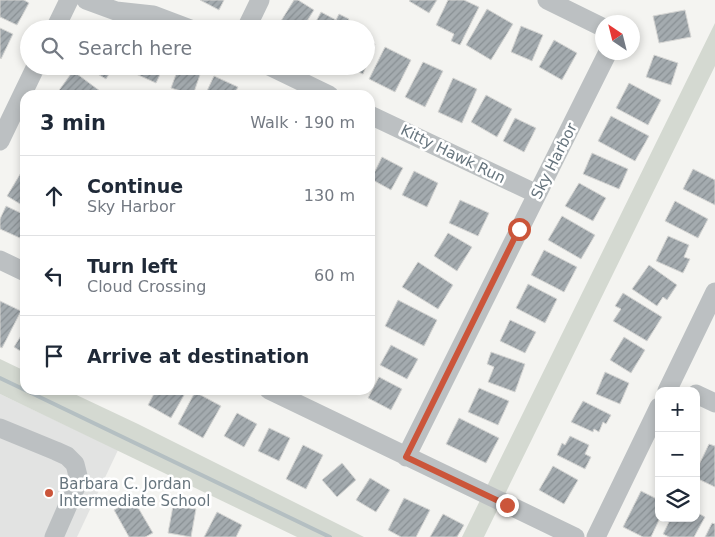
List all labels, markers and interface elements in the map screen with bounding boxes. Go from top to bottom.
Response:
north arrow [595,15,640,60]
search box [20,20,375,75]
icon: search [38,34,66,62]
text: Search here [78,37,192,59]
text: 3 min [40,111,106,135]
text: Walk · 190 m [250,113,355,132]
street label: Sky Harbor [527,119,581,202]
street label: Kitty Hawk Run [398,121,508,187]
text: Continue [87,175,183,197]
icon: ahead [40,182,68,210]
text: 130 m [304,186,355,205]
text: Sky Harbor [87,197,175,216]
route start [508,218,531,241]
text: Turn left [87,255,178,277]
icon: left [40,262,68,290]
text: 60 m [314,266,355,285]
text: Cloud Crossing [87,277,206,296]
icon: arrive [40,342,68,370]
text: Arrive at destination [87,345,309,367]
map controls [655,387,700,522]
button: + [655,387,700,432]
button: − [655,432,700,477]
place label: Barbara C. Jordan Intermediate School [59,475,210,510]
button: layers [655,477,700,522]
marker: Barbara C. Jordan Intermediate School [43,487,55,499]
route end [496,494,519,517]

